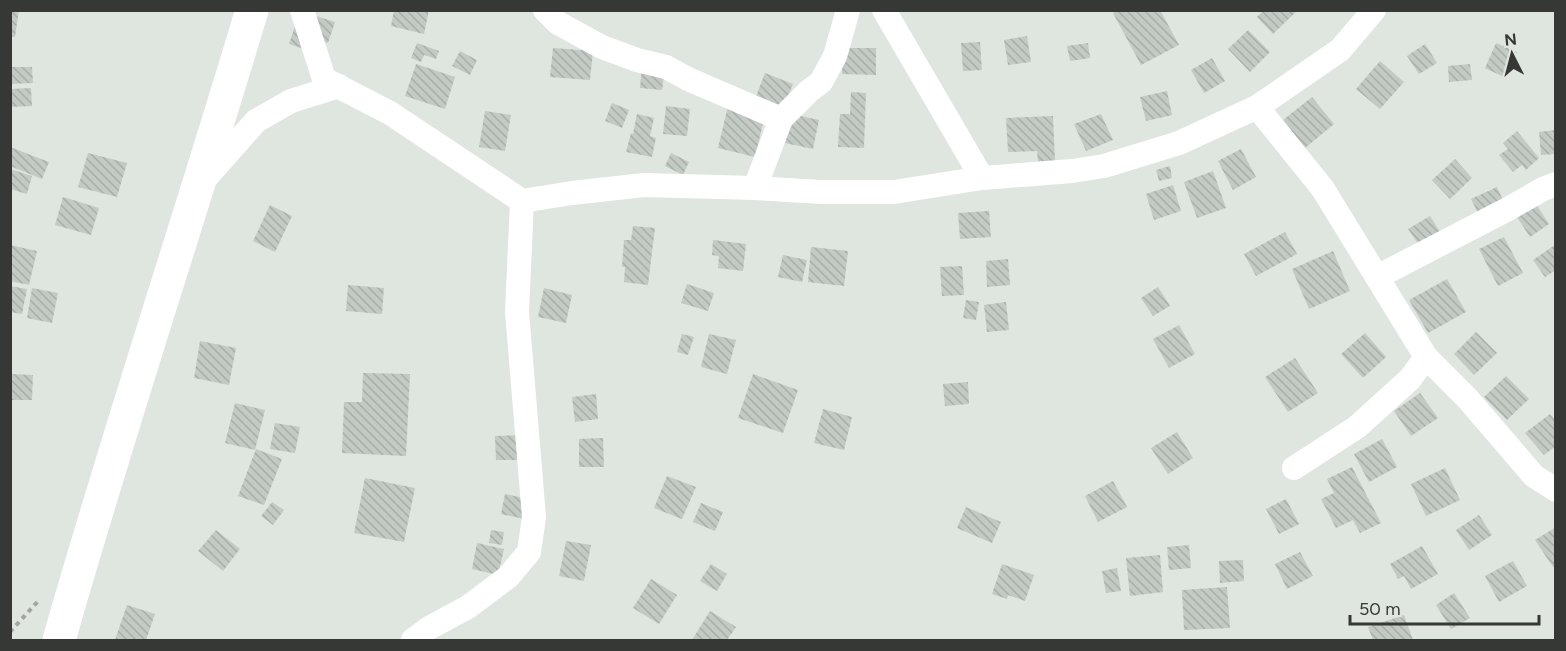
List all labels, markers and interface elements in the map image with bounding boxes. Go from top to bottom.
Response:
north arrow [1482,24,1542,84]
text: N [1503,29,1518,50]
scale bar [1350,588,1539,626]
text: 50 m [1359,598,1401,620]

